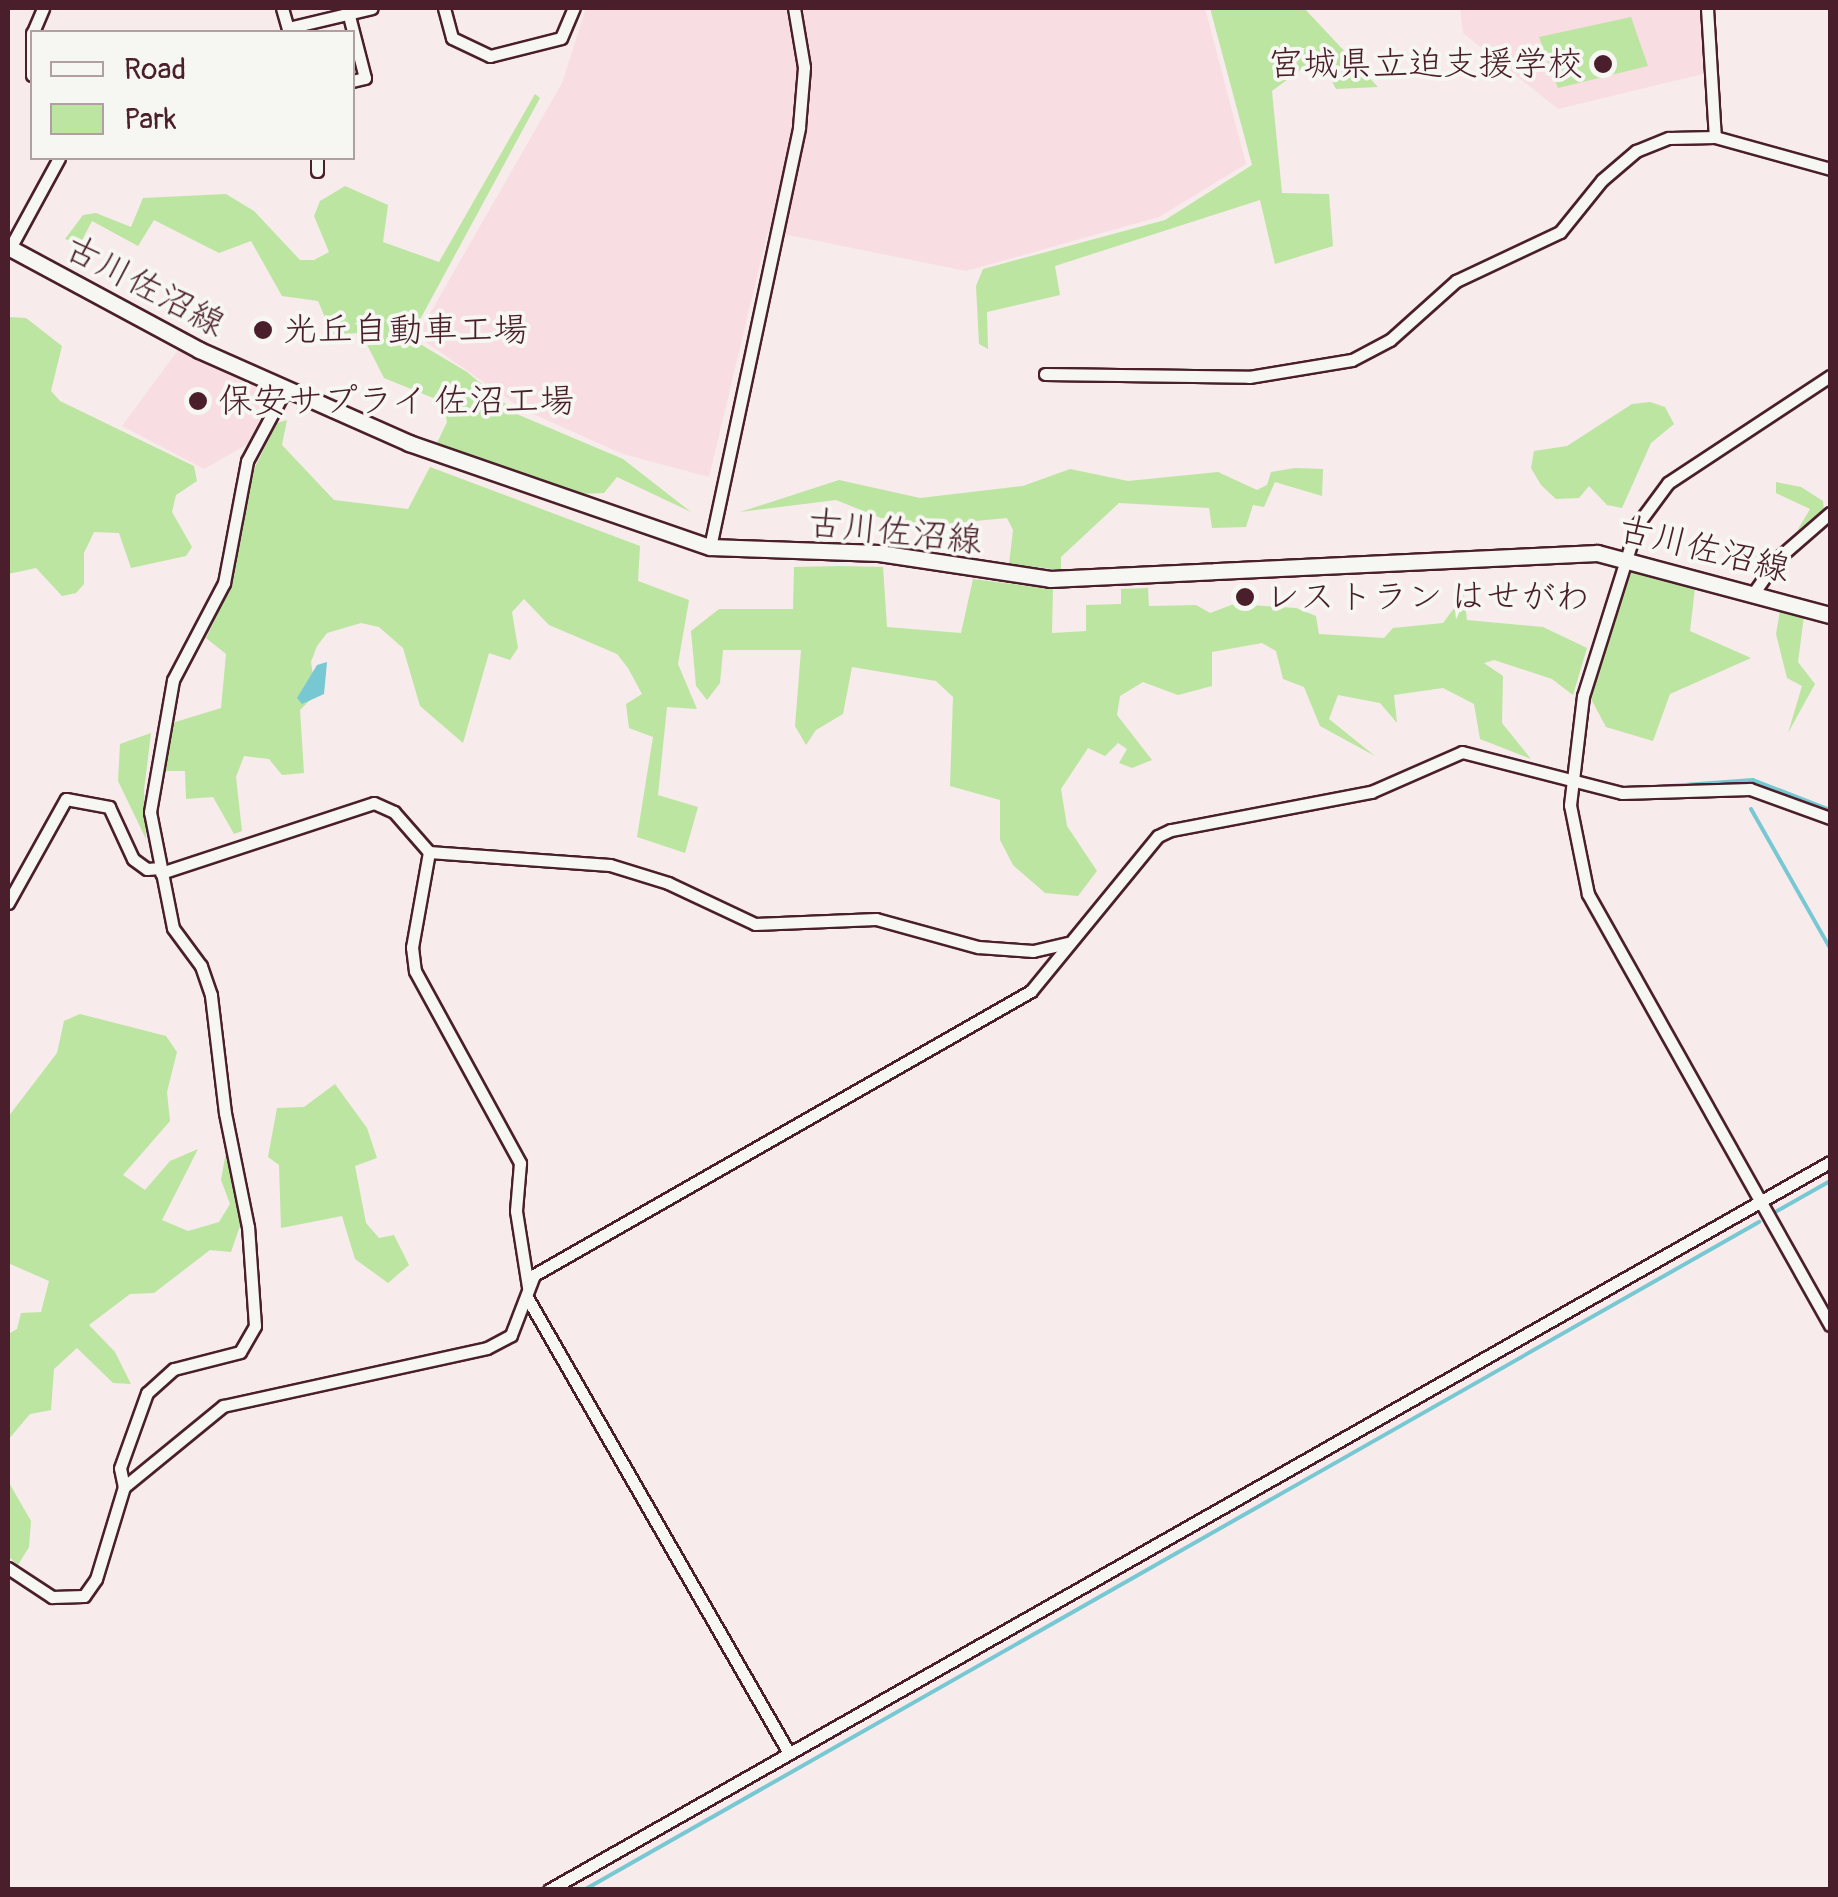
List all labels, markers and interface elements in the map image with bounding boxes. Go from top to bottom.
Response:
legend [30,30,355,160]
place label: 宮城県立迫支援学校 [1268,43,1583,85]
text: Road [124,51,186,88]
marker: 宮城県立迫支援学校 [1592,53,1614,75]
text: Park [124,101,177,138]
street label: 古川佐沼線 [58,226,232,346]
place label: 光丘自動車工場 [283,309,528,351]
marker: 光丘自動車工場 [252,319,274,341]
place label: 保安サプライ 佐沼工場 [218,380,576,422]
marker: 保安サプライ 佐沼工場 [187,390,209,412]
street label: 古川佐沼線 [806,502,984,562]
street label: 古川佐沼線 [1614,507,1794,591]
place label: レストラン はせがわ [1265,576,1588,618]
marker: レストラン はせがわ [1234,586,1256,608]

